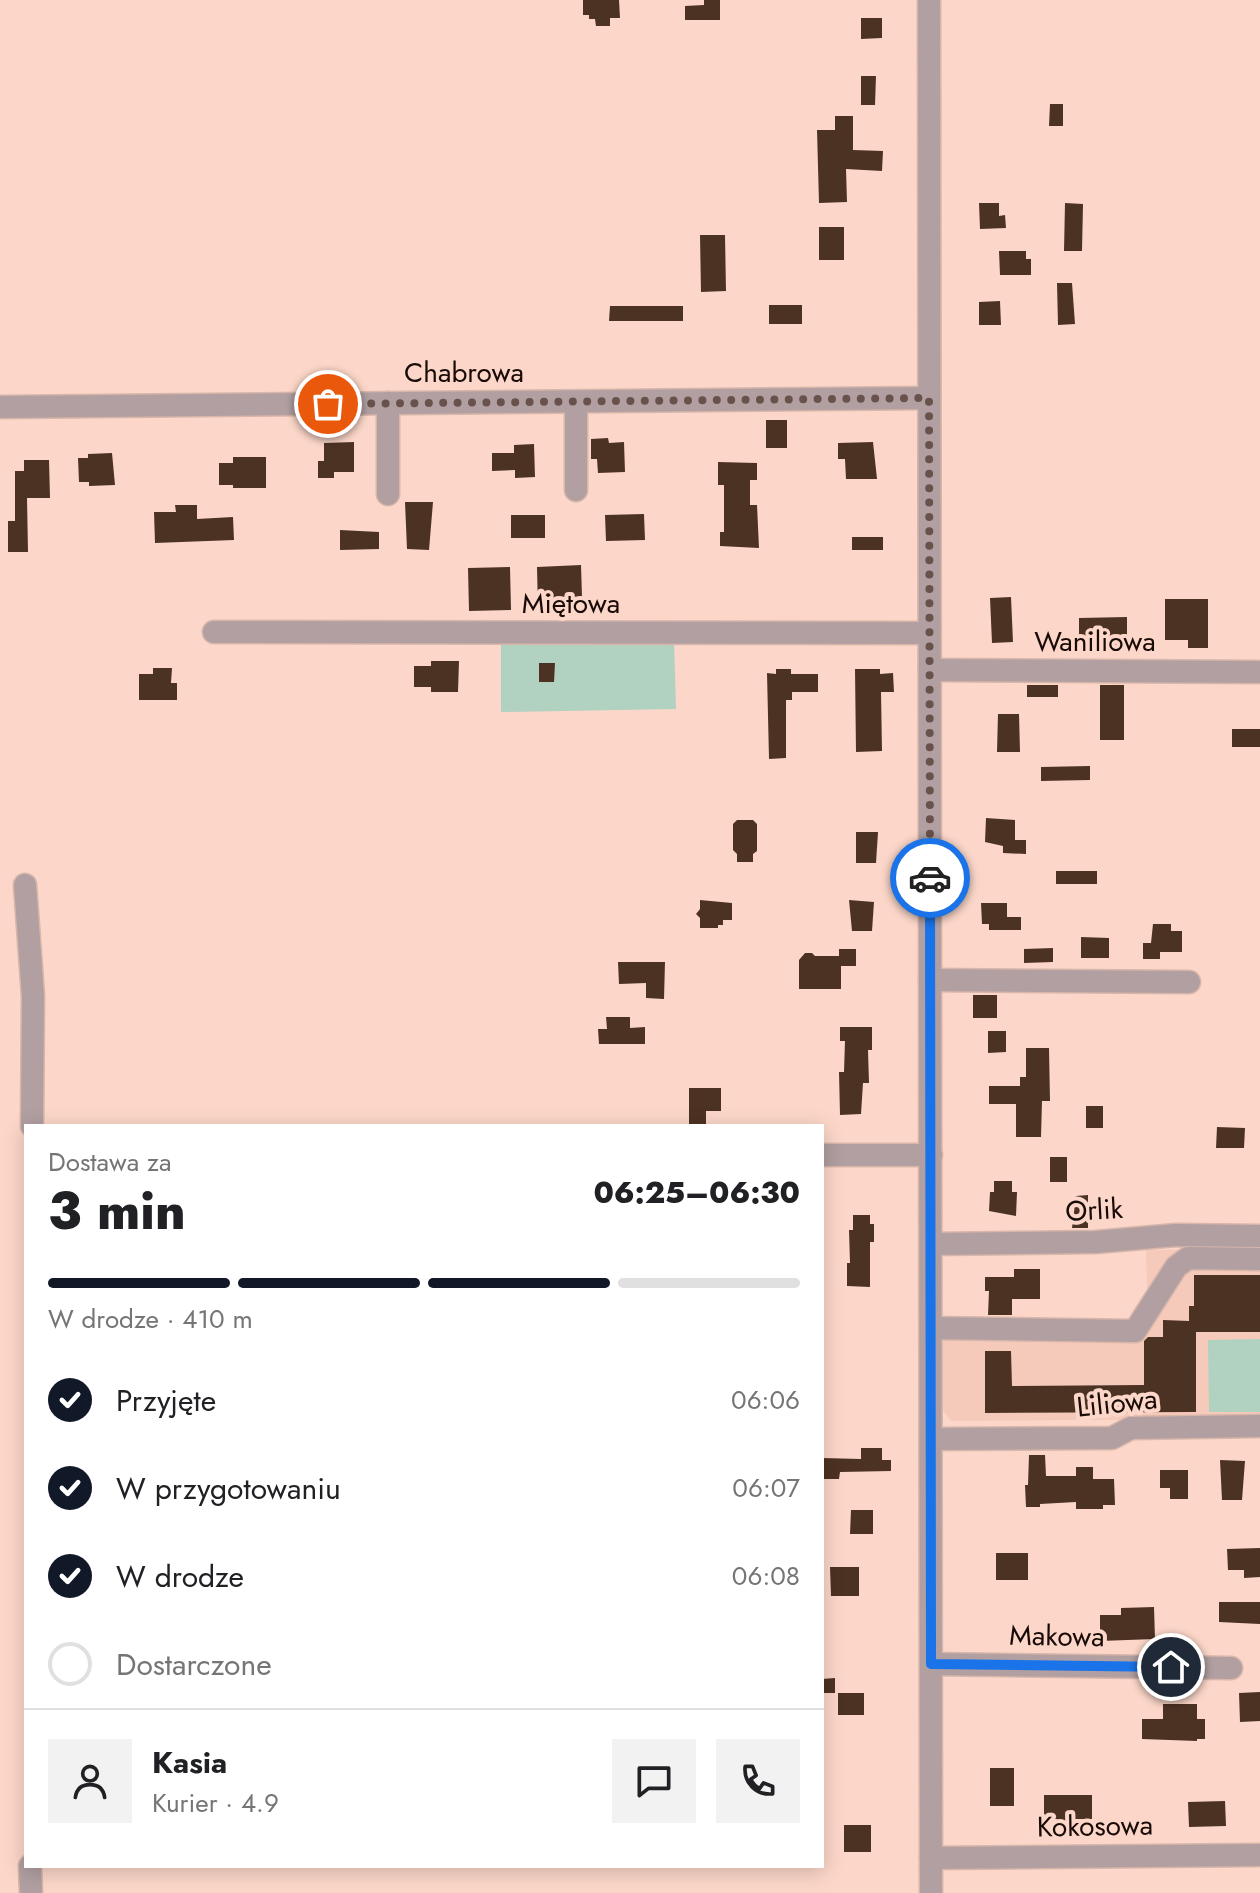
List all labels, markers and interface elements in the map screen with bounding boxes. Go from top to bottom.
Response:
street label: Chabrowa [404,352,524,393]
pin [294,370,362,438]
icon: bag [306,382,350,426]
street label: Miętowa [522,583,620,624]
street label: Waniliowa [1034,621,1156,662]
courier [890,838,970,918]
icon: car [908,856,952,900]
text: Dostawa za [48,1143,171,1181]
text: 06:25–06:30 [593,1171,800,1214]
text: 3 min [48,1173,186,1249]
street label: Orlik [1064,1188,1125,1232]
text: W drodze · 410 m [48,1300,253,1338]
icon: check [48,1378,92,1422]
street label: Liliowa [1075,1378,1159,1428]
text: Przyjęte [116,1379,216,1422]
text: 06:06 [731,1381,800,1419]
icon: check [48,1466,92,1510]
text: W przygotowaniu [116,1467,341,1510]
text: 06:07 [732,1469,800,1507]
icon: check [48,1554,92,1598]
text: W drodze [116,1555,244,1598]
text: 06:08 [732,1557,800,1595]
street label: Makowa [1009,1615,1105,1657]
pin [1137,1633,1205,1701]
text: Dostarczone [116,1643,272,1686]
icon: home [1149,1645,1193,1689]
button: person [48,1739,132,1823]
button: chat [612,1739,696,1823]
button: phone [716,1739,800,1823]
text: Kasia [152,1741,227,1784]
text: Kurier · 4.9 [152,1784,279,1822]
street label: Kokosowa [1037,1804,1153,1848]

